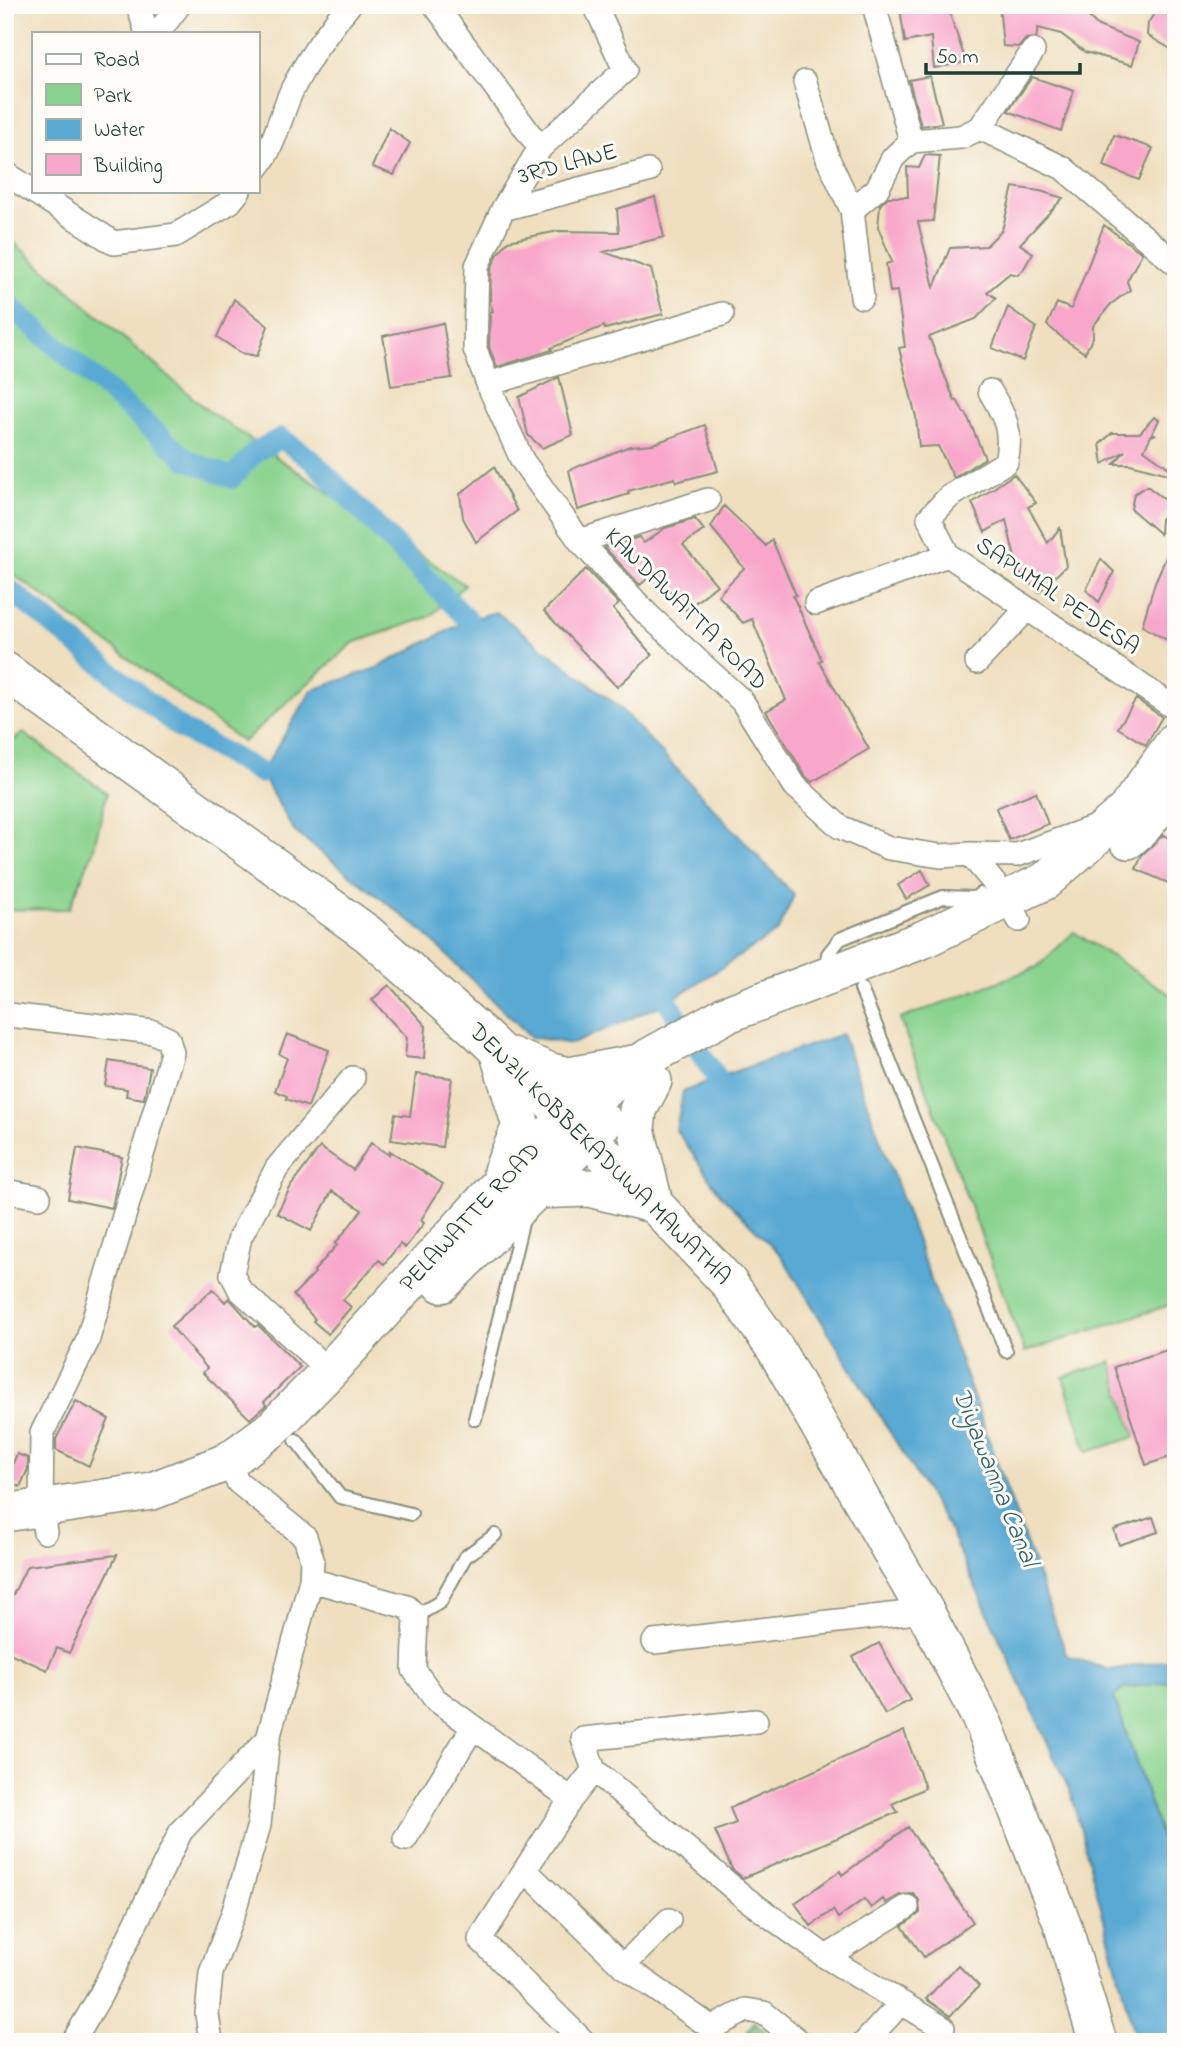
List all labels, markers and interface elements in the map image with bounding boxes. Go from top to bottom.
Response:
legend [32,32,259,192]
scale bar [926,32,1080,76]
text: 50 m [936,43,979,73]
text: Road [94,46,140,76]
text: Park [94,82,133,112]
text: Water [94,116,145,146]
street label: 3RD LANE [515,135,621,195]
text: Building [93,152,163,184]
street label: KANDAWATTA ROAD [595,520,775,700]
street label: SAPUMAL PEDESA [968,529,1146,665]
street label: DENZIL KOBBEKADUWA MAWATHA [459,1015,738,1294]
street label: PELAWATTE ROAD [392,1135,550,1301]
water label: Diyawanna Canal [941,1383,1048,1575]

